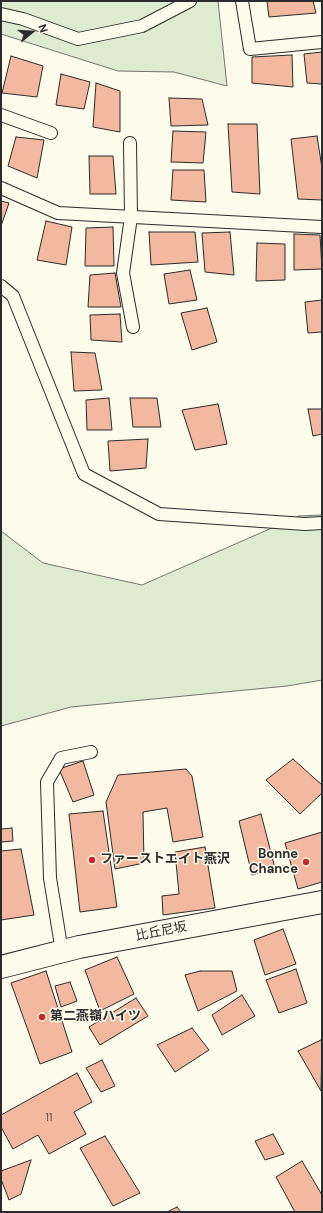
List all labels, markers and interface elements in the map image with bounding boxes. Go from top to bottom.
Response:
north arrow [12,12,52,52]
text: N [36,22,51,34]
place label: Bonne Chance [249,847,298,878]
place label: ファーストエイト燕沢 [100,852,230,868]
marker: ファーストエイト燕沢 [87,855,97,865]
marker: Bonne Chance [301,857,311,867]
street label: 比丘尼坂 [134,919,188,945]
place label: 第二燕嶺ハイツ [50,1009,141,1025]
marker: 第二燕嶺ハイツ [37,1012,47,1022]
house number: 11 [46,1111,52,1125]

